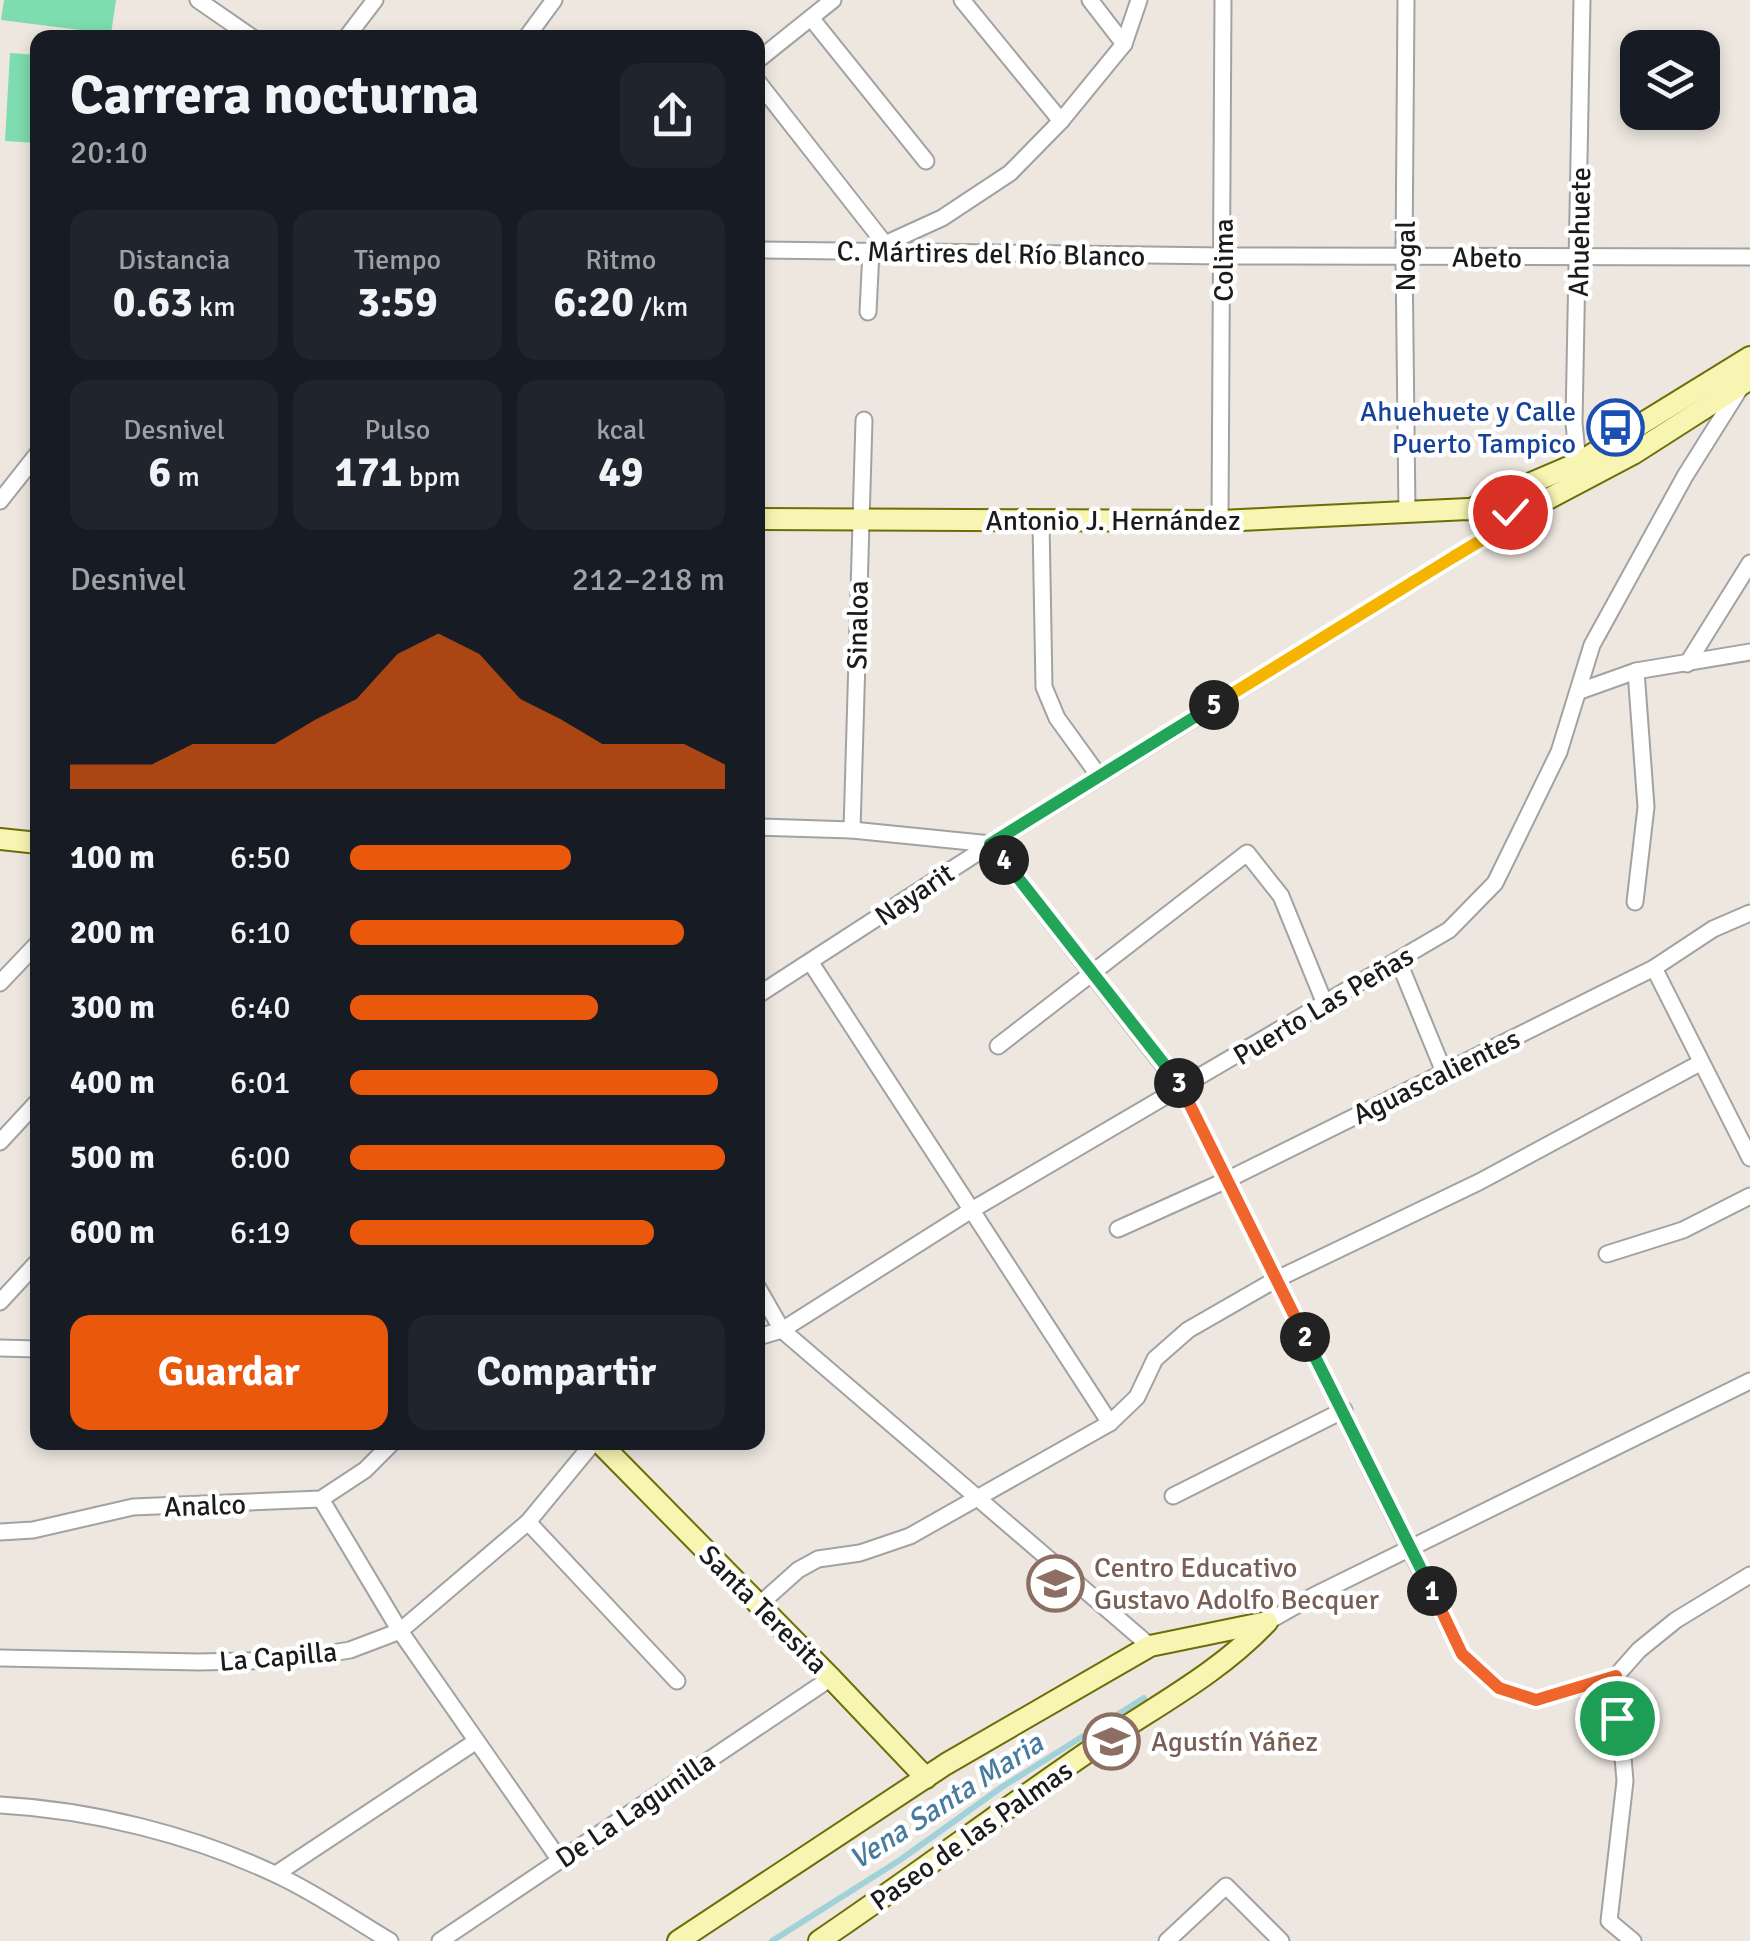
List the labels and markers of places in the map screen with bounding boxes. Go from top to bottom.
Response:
place label: Ahuehuete y Calle Puerto Tampico [1360,395,1576,461]
bus stop icon: Ahuehuete y Calle Puerto Tampico [1585,397,1645,457]
pin [1468,470,1553,555]
pin: 5 [1189,680,1239,730]
pin: 4 [979,835,1029,885]
pin: 3 [1154,1058,1204,1108]
pin: 2 [1280,1312,1330,1362]
place label: Centro Educativo Gustavo Adolfo Becquer [1094,1551,1380,1617]
school or university icon: Centro Educativo Gustavo Adolfo Becquer [1025,1553,1085,1613]
pin: 1 [1407,1566,1457,1616]
pin [1575,1676,1660,1761]
school or university icon: Agustín Yáñez [1082,1711,1142,1771]
place label: Agustín Yáñez [1151,1725,1318,1759]

